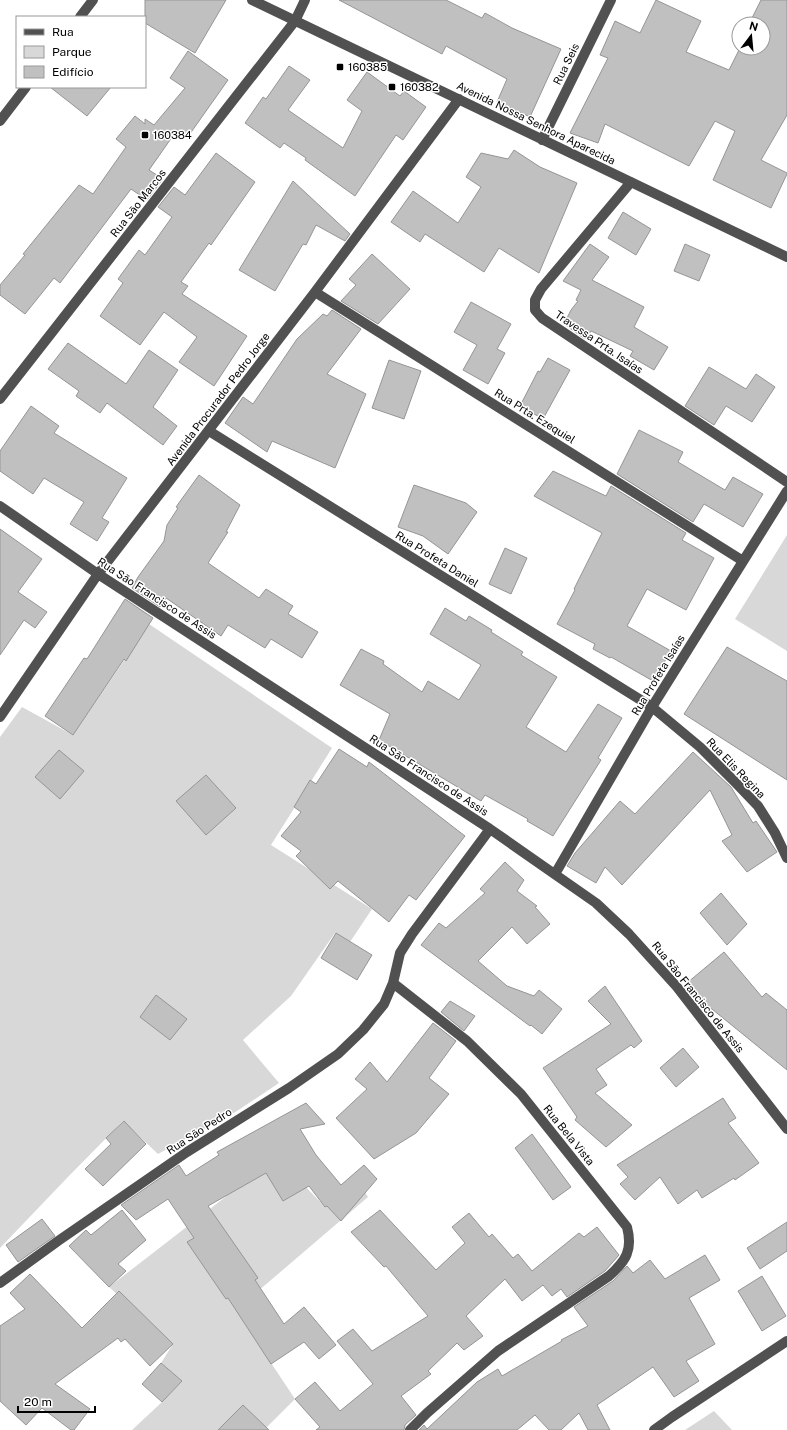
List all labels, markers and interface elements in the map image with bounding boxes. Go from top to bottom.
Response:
legend [16,16,146,88]
north arrow [731,16,771,56]
text: N [748,19,760,33]
text: Rua [52,25,74,39]
street label: Rua Seis [551,41,581,87]
text: Parque [52,45,92,59]
place label: 160385 [348,61,387,73]
marker: 160385 [335,62,345,72]
text: Edifício [52,65,94,79]
street label: Avenida Nossa Senhora Aparecida [455,79,617,167]
place label: 160382 [400,81,439,93]
marker: 160382 [387,82,397,92]
place label: 160384 [153,129,192,141]
marker: 160384 [140,130,150,140]
street label: Rua São Marcos [108,166,168,239]
street label: Travessa Prta. Isaías [553,308,646,376]
street label: Avenida Procurador Pedro Jorge [164,330,272,468]
street label: Rua Prta. Ezequiel [493,386,577,446]
street label: Rua Profeta Daniel [393,529,481,589]
street label: Rua São Francisco de Assis [95,555,219,641]
street label: Rua Profeta Isaías [629,632,687,718]
street label: Rua São Francisco de Assis [367,732,491,818]
street label: Rua Elis Regina [704,735,768,801]
street label: Rua São Francisco de Assis [650,939,747,1055]
street label: Rua Bela Vista [541,1103,597,1167]
street label: Rua São Pedro [164,1106,234,1156]
scale bar [18,1388,95,1414]
text: 20 m [24,1395,52,1409]

